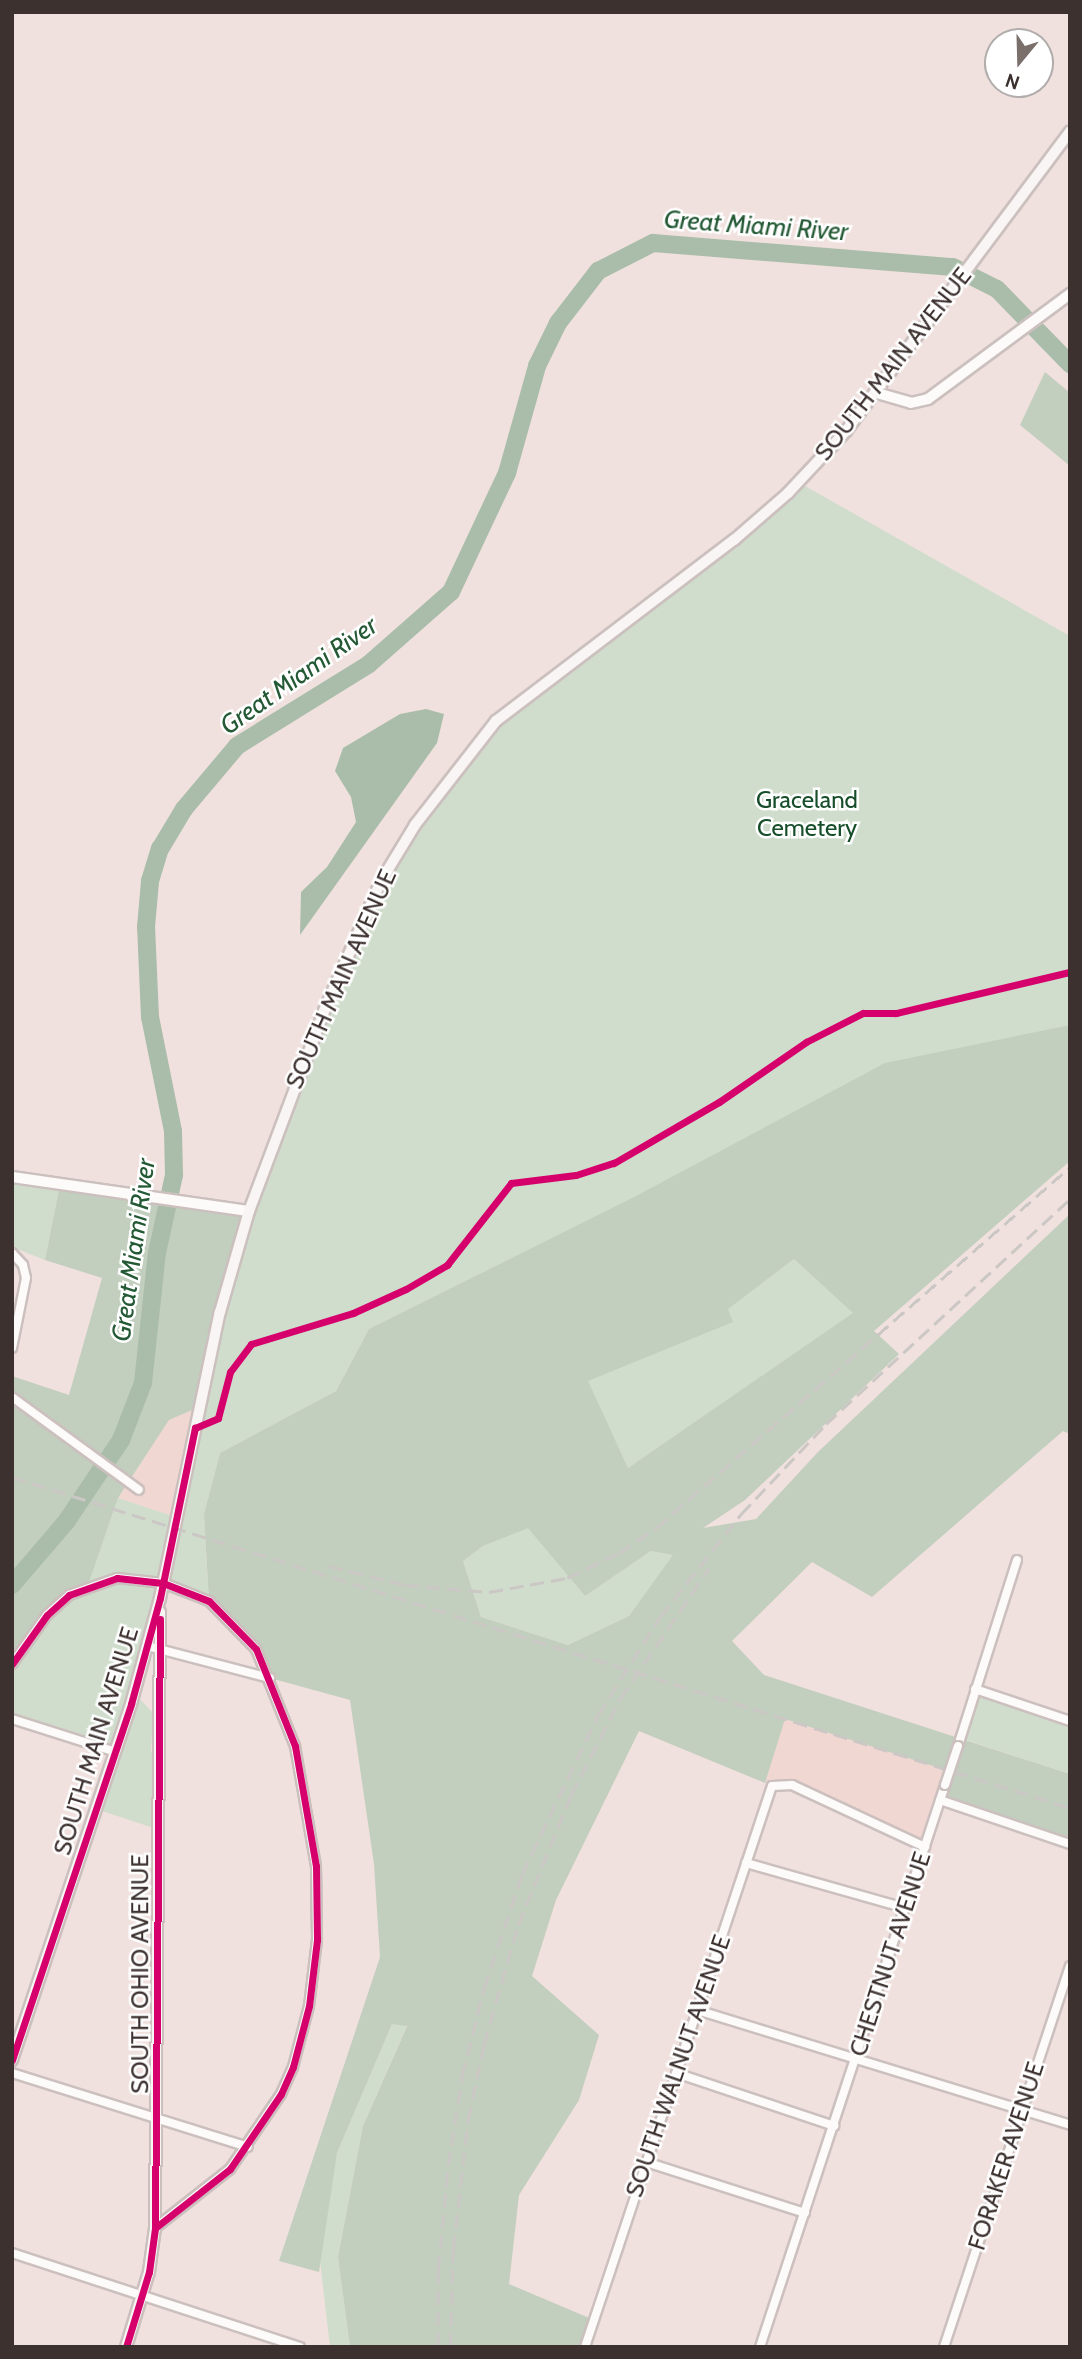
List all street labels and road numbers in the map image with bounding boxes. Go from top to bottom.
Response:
street label: SOUTH MAIN AVENUE [809,262,977,466]
street label: SOUTH MAIN AVENUE [280,865,402,1093]
street label: SOUTH MAIN AVENUE [48,1624,144,1858]
street label: CHESTNUT AVENUE [843,1848,937,2060]
street label: SOUTH OHIO AVENUE [126,1854,154,2094]
street label: SOUTH WALNUT AVENUE [620,1931,736,2201]
street label: FORAKER AVENUE [962,2058,1050,2254]

